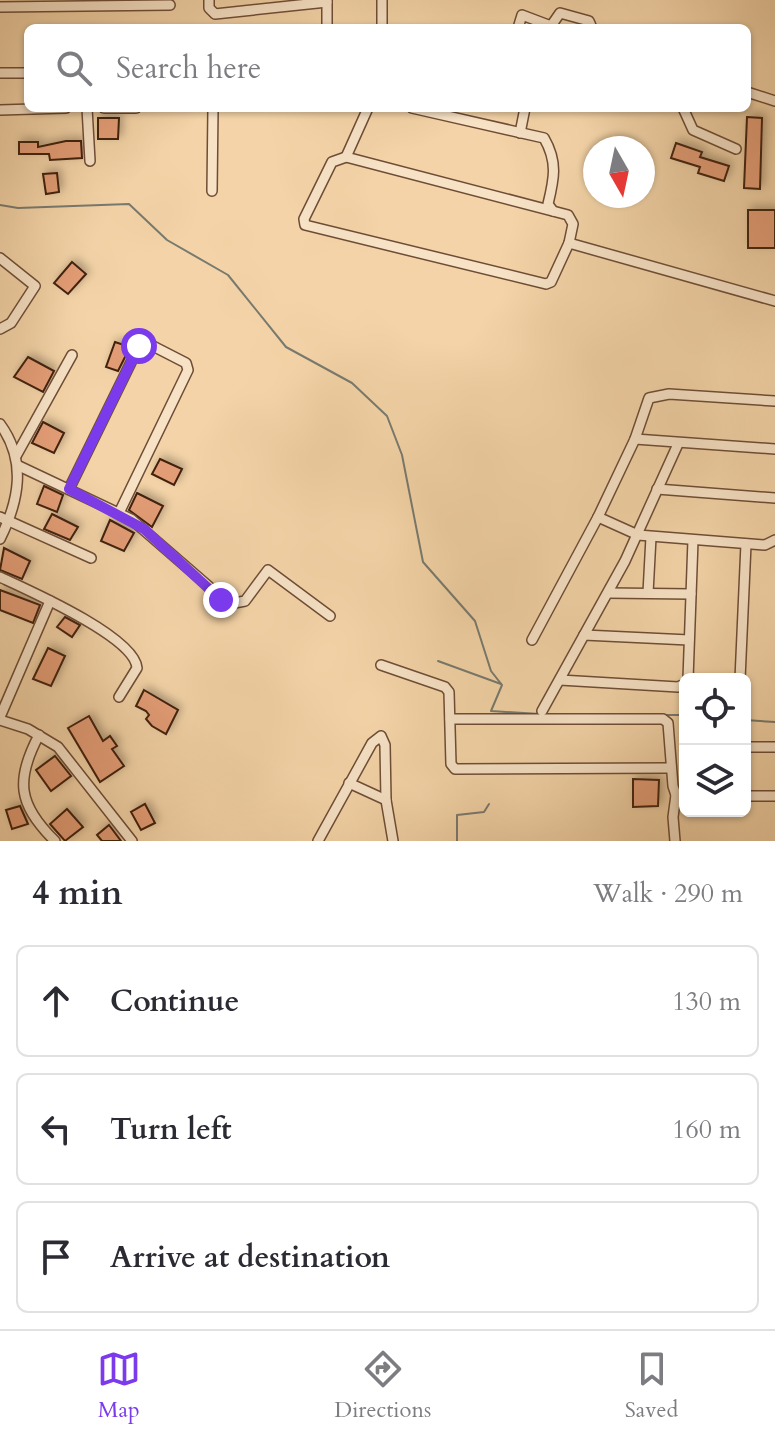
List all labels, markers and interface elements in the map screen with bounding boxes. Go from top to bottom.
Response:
search box [24,24,751,112]
icon: search [52,46,96,90]
text: Search here [116,48,261,89]
north arrow [583,136,655,208]
route start [121,328,157,364]
route end [203,582,239,618]
map controls [679,673,751,817]
button: locate [679,673,751,745]
button: layers [679,745,751,817]
text: 4 min [32,870,123,916]
text: Walk · 290 m [593,876,743,911]
icon: ahead [34,979,78,1023]
text: Continue [110,981,239,1022]
text: 130 m [672,984,741,1019]
icon: left [34,1107,78,1151]
text: Turn left [110,1109,232,1150]
text: 160 m [672,1112,741,1147]
icon: arrive [34,1235,78,1279]
text: Arrive at destination [110,1237,390,1278]
tab: Map [97,1347,141,1425]
tab: Directions [334,1347,431,1425]
tab: Saved [625,1347,678,1425]

